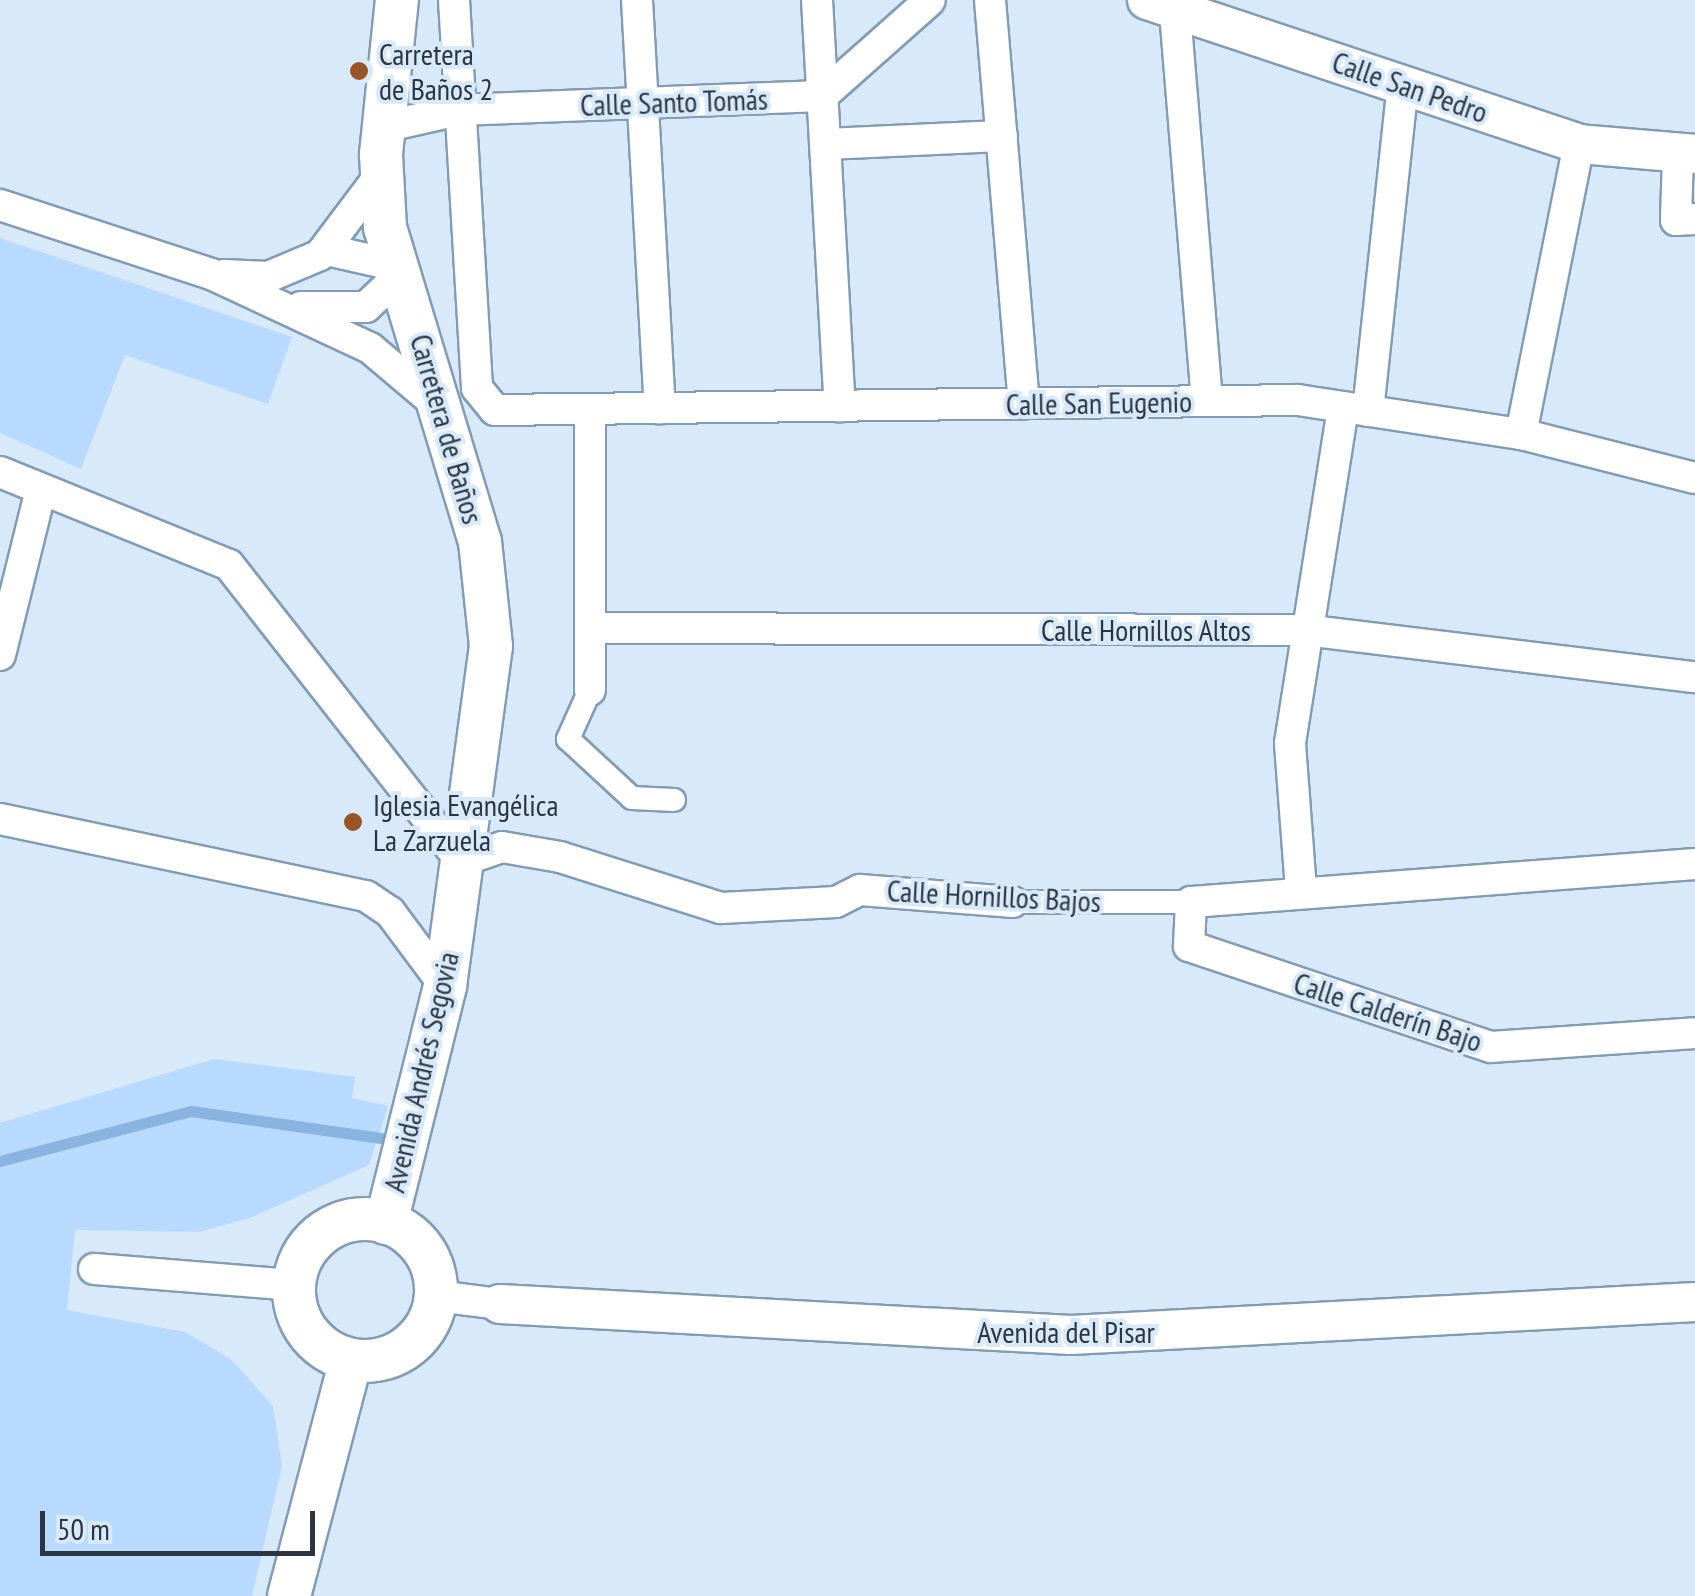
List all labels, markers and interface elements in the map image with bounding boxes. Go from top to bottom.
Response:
place label: Carretera de Baños 2 [379,36,493,106]
street label: Calle San Pedro [1328,44,1492,130]
marker: Carretera de Baños 2 [348,60,370,82]
street label: Calle Santo Tomás [579,81,769,123]
street label: Carretera de Baños [403,330,491,528]
street label: Calle San Eugenio [1006,383,1192,423]
street label: Calle Hornillos Altos [1041,612,1251,648]
place label: Iglesia Evangélica La Zarzuela [373,787,559,858]
marker: Iglesia Evangélica La Zarzuela [342,811,364,833]
street label: Calle Hornillos Bajos [886,872,1102,920]
street label: Avenida Andrés Segovia [376,948,466,1196]
street label: Calle Calderín Bajo [1289,965,1487,1059]
street label: Avenida del Pisar [977,1314,1155,1350]
scale bar [45,1491,320,1553]
text: 50 m [57,1509,110,1548]

